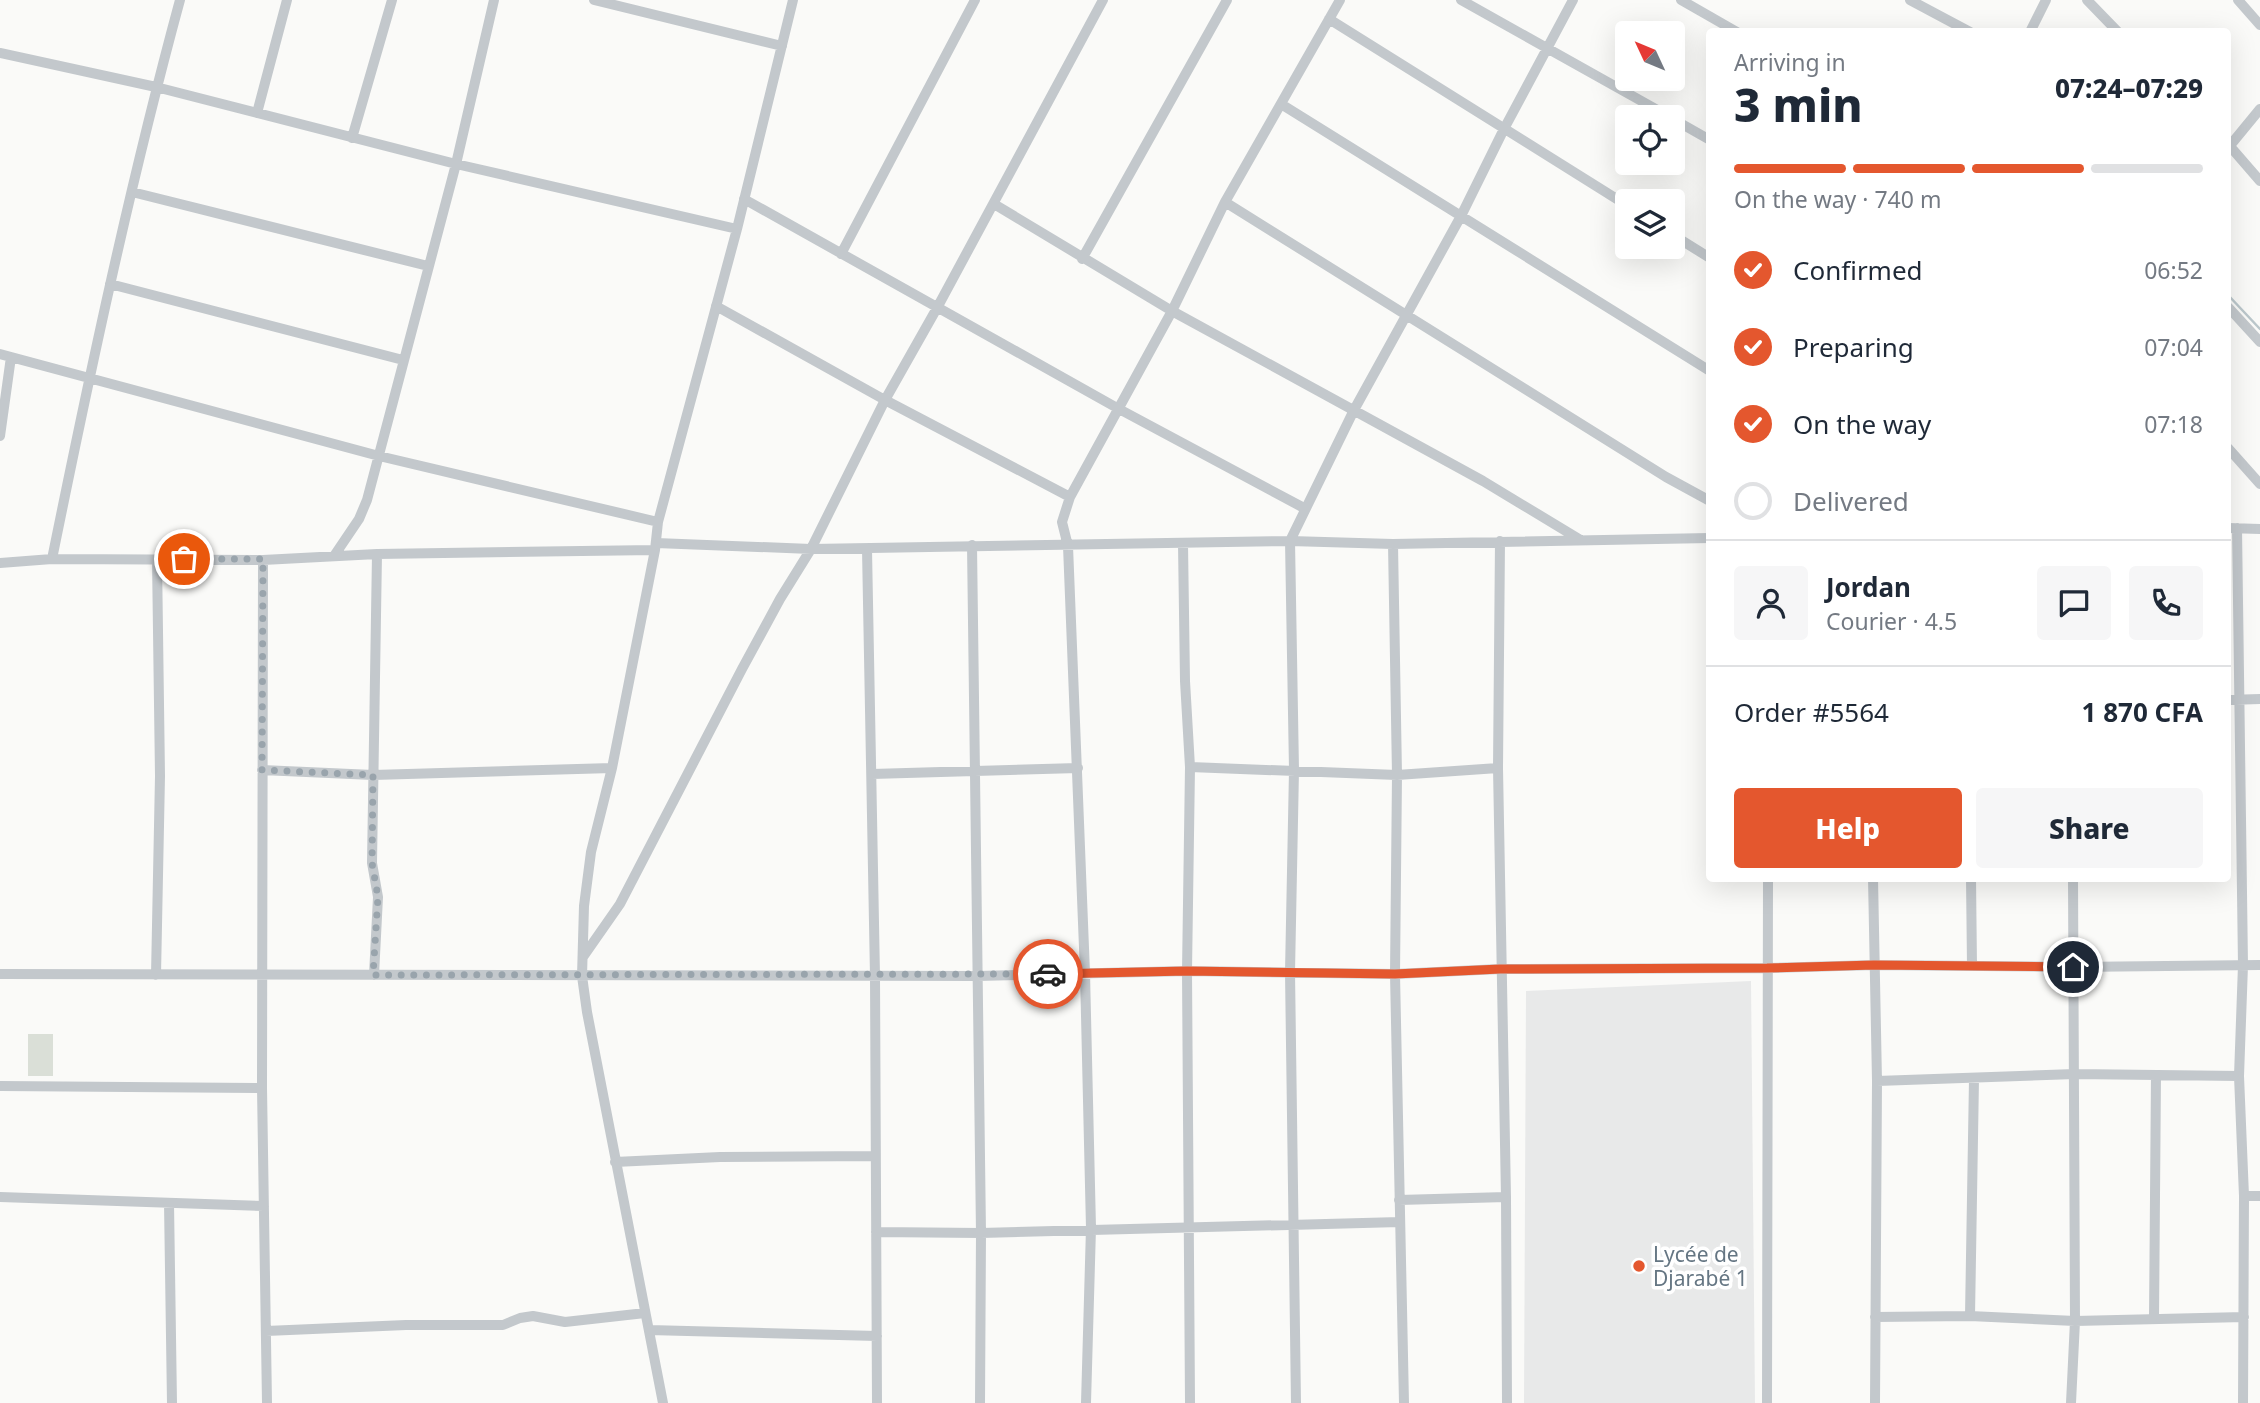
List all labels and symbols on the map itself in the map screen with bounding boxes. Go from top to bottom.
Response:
north arrow [1615,21,1685,91]
pin [154,529,214,589]
pin [2043,937,2103,997]
courier [1013,939,1083,1009]
place label: Lycée de Djarabé 1 [1653,1240,1748,1292]
marker: Lycée de Djarabé 1 [1631,1258,1647,1274]

